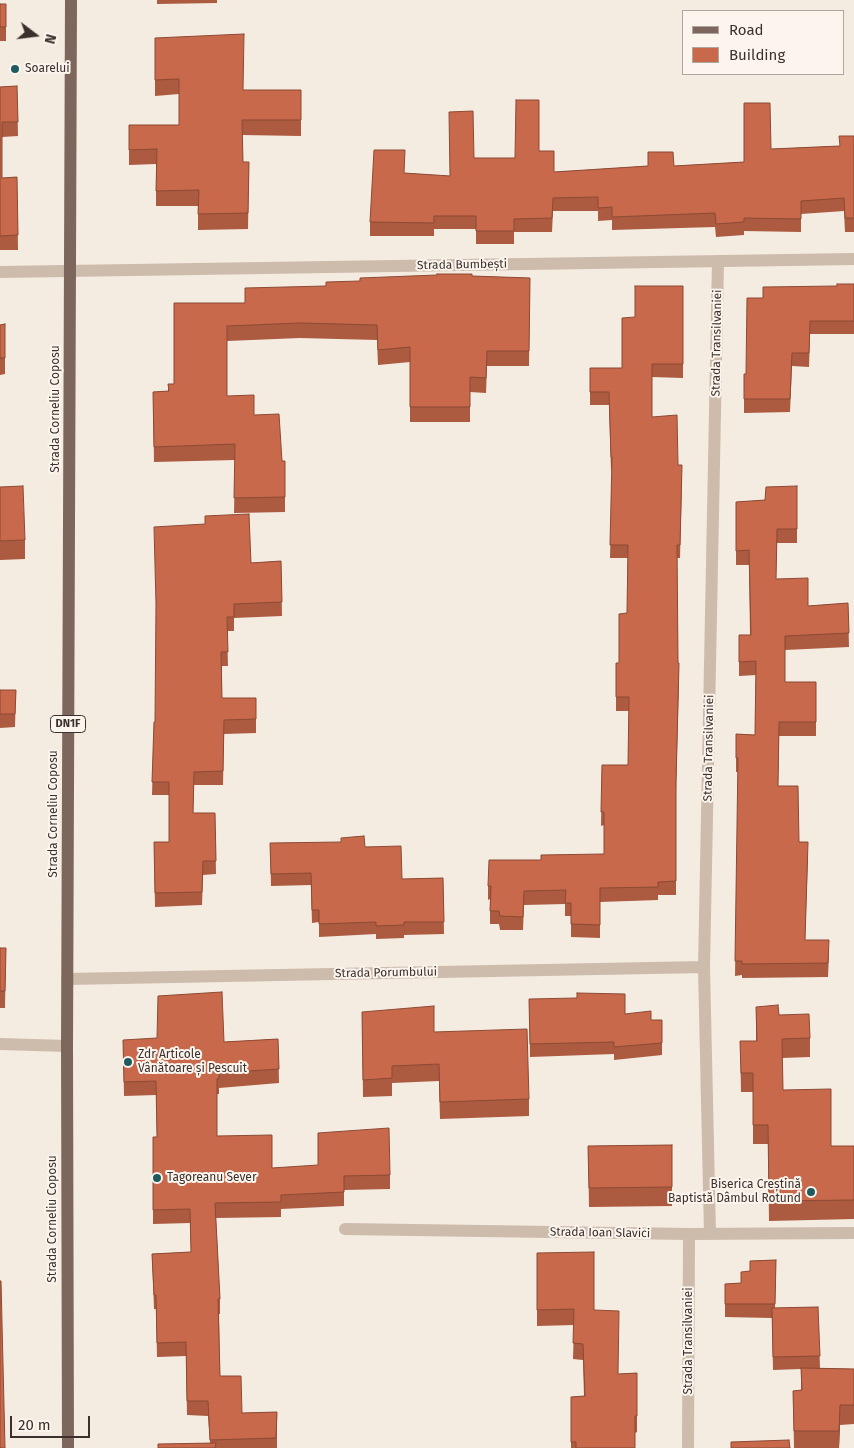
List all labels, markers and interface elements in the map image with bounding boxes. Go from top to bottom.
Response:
north arrow [10,10,60,60]
legend [682,10,844,75]
text: Road [729,21,764,39]
text: N [41,32,59,46]
text: Building [729,46,785,64]
place label: Soarelui [25,62,70,76]
marker: Soarelui [9,63,21,75]
street label: Strada Bumbești [417,257,507,273]
street label: Strada Transilvaniei [709,289,725,397]
street label: Strada Corneliu Coposu [49,345,63,473]
street label: Strada Transilvaniei [701,694,717,802]
road number: DN1F [50,716,86,732]
street label: Strada Corneliu Coposu [47,750,61,878]
street label: Strada Porumbului [335,965,437,981]
place label: Zdr Articole Vânătoare și Pescuit [138,1048,247,1076]
marker: Zdr Articole Vânătoare și Pescuit [122,1056,134,1068]
street label: Strada Corneliu Coposu [46,1155,60,1283]
place label: Tagoreanu Sever [167,1171,257,1185]
marker: Tagoreanu Sever [151,1172,163,1184]
place label: Biserica Creștină Baptistă Dâmbul Rotund [668,1178,801,1206]
marker: Biserica Creștină Baptistă Dâmbul Rotund [805,1186,817,1198]
street label: Strada Ioan Slavici [550,1225,650,1241]
street label: Strada Transilvaniei [682,1287,696,1395]
scale bar [12,1406,92,1438]
text: 20 m [18,1416,51,1434]

